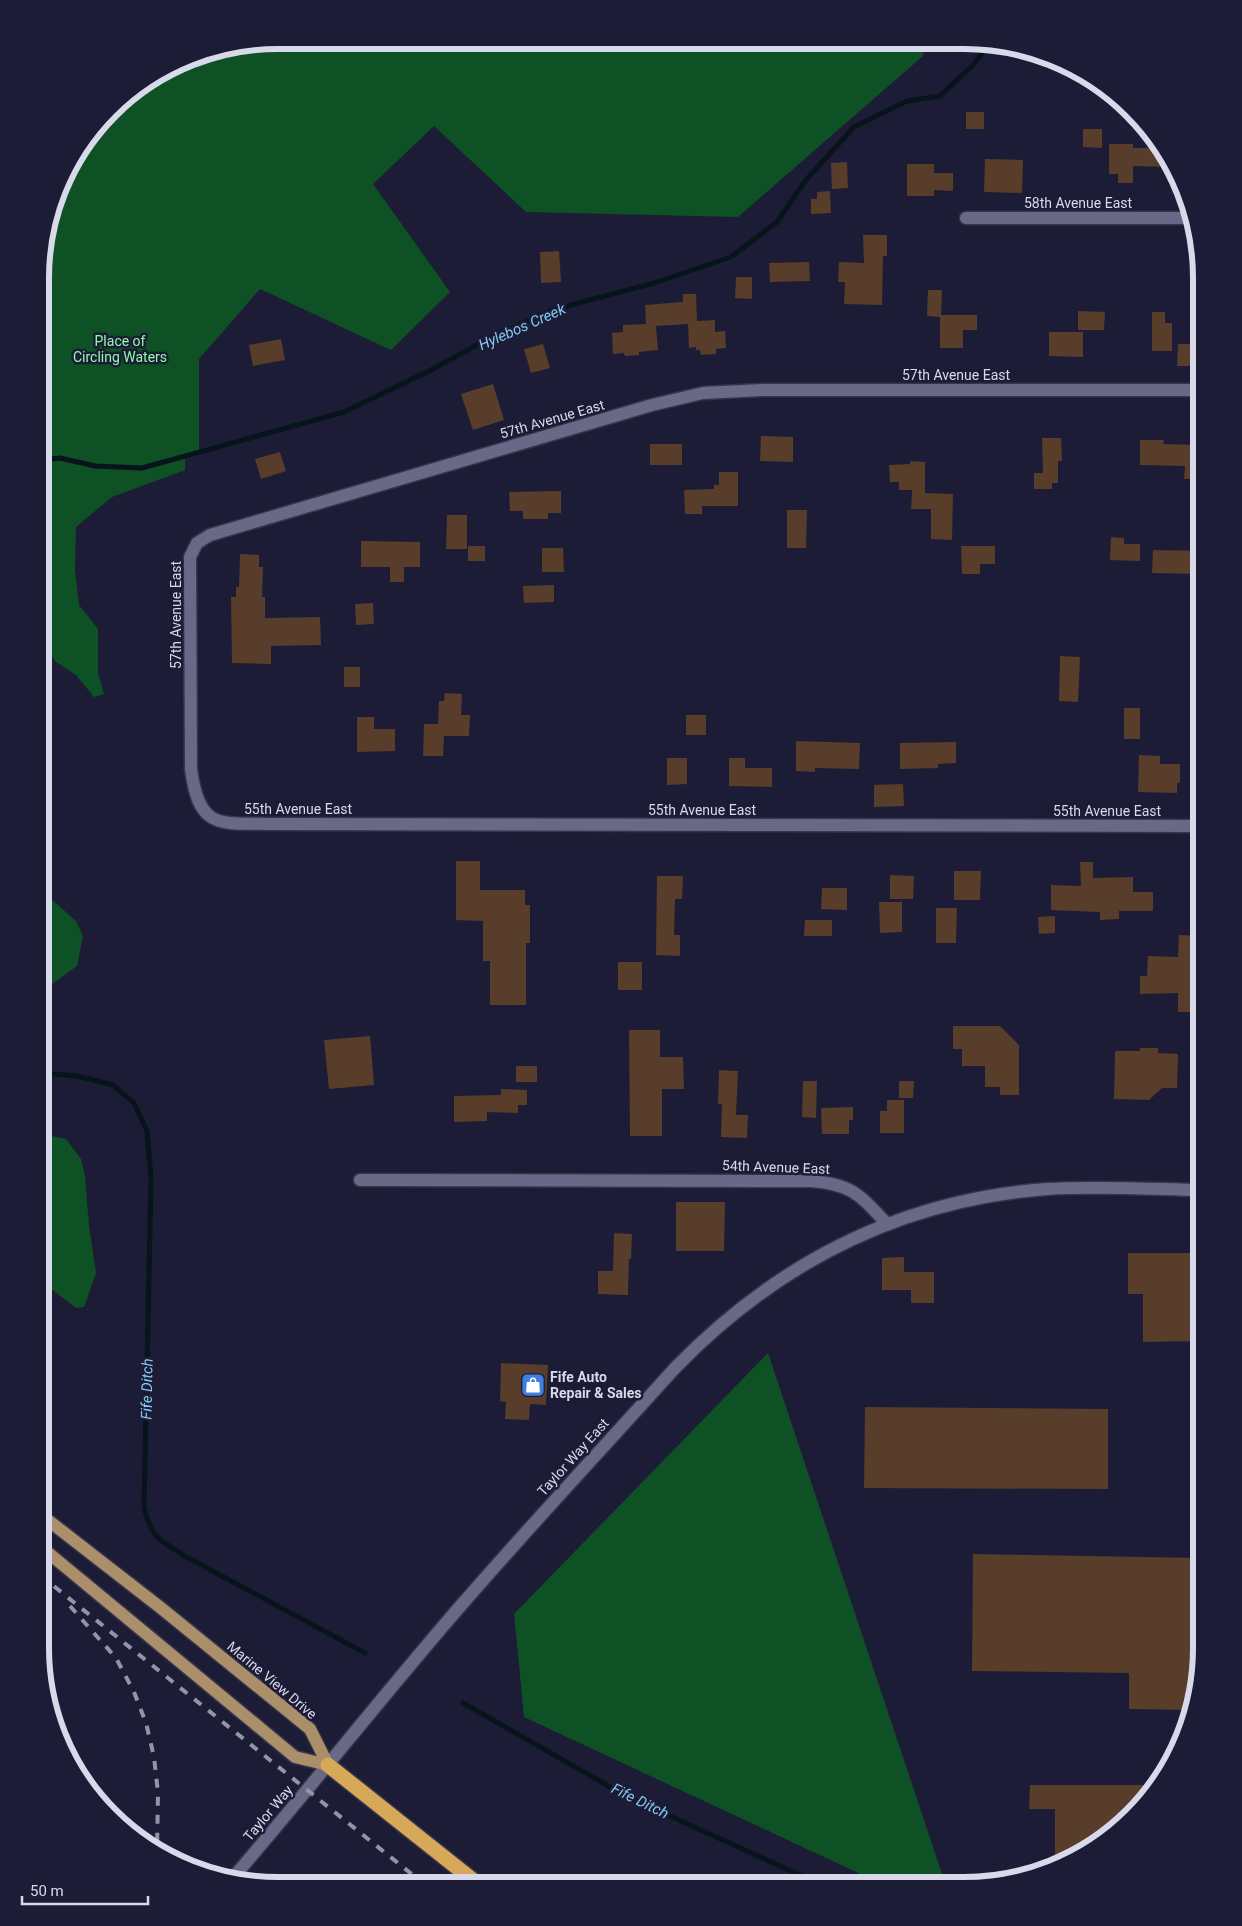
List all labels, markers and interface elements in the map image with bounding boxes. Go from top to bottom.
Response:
street label: 58th Avenue East [1024,195,1132,211]
water label: Hylebos Creek [476,300,569,354]
park label: Place of Circling Waters [73,333,167,365]
street label: 57th Avenue East [902,367,1010,383]
street label: 57th Avenue East [498,396,607,442]
street label: 57th Avenue East [168,561,184,669]
street label: 55th Avenue East [244,801,352,817]
street label: 55th Avenue East [648,802,756,818]
street label: 55th Avenue East [1053,803,1161,819]
street label: 54th Avenue East [722,1157,831,1177]
water label: Fife Ditch [137,1358,157,1420]
place label: Fife Auto Repair & Sales [550,1369,641,1401]
shop icon: Fife Auto Repair & Sales [520,1372,546,1398]
street label: Taylor Way East [534,1415,612,1499]
street label: Marine View Drive [224,1638,320,1722]
water label: Fife Ditch [608,1779,672,1823]
street label: Taylor Way [240,1782,296,1844]
scale bar [22,1874,149,1906]
text: 50 m [30,1882,64,1900]

